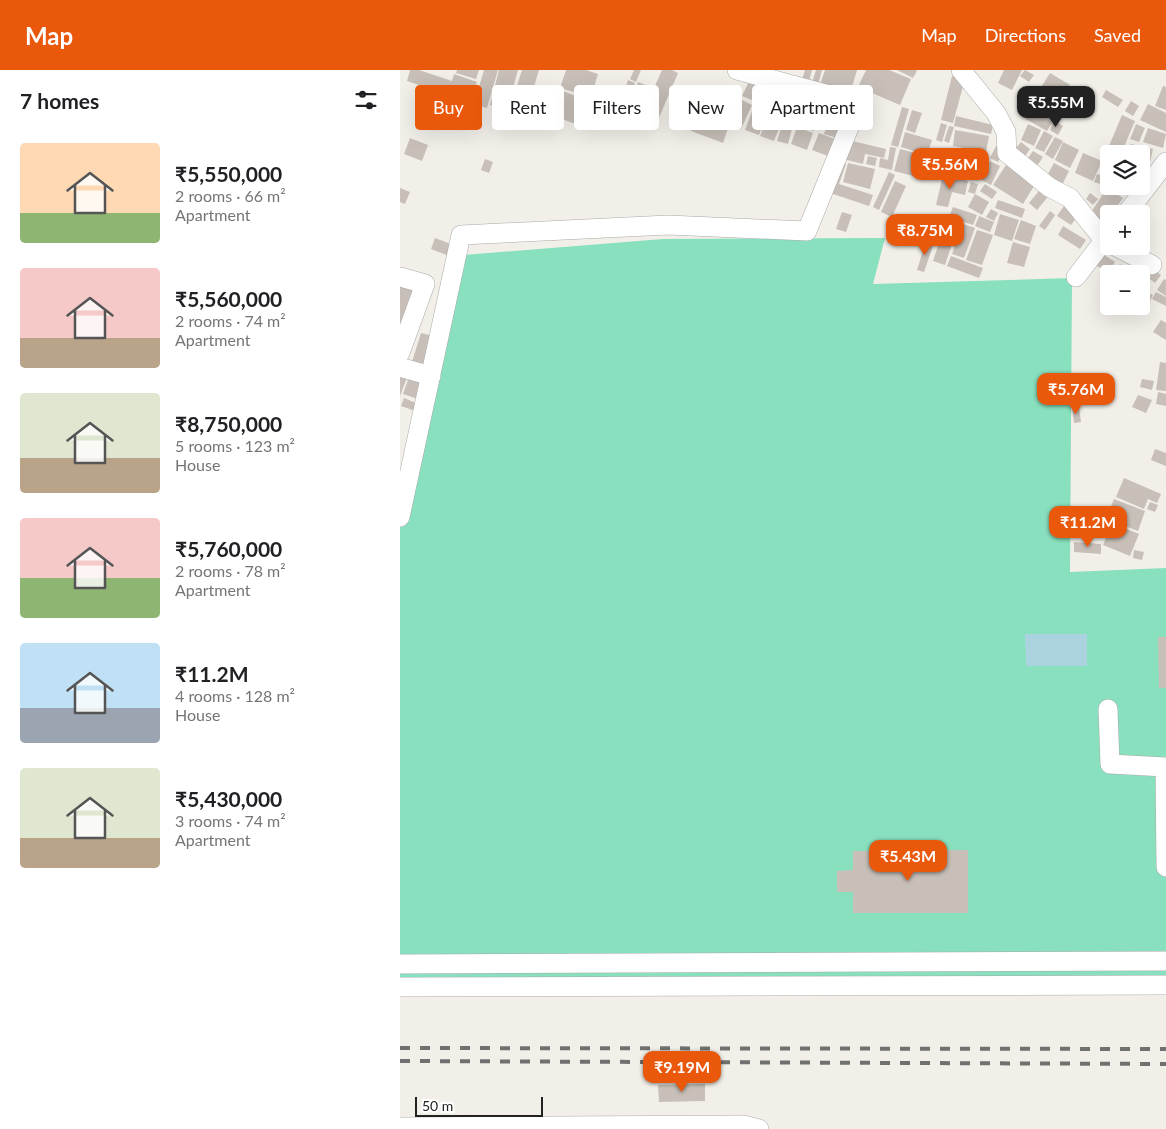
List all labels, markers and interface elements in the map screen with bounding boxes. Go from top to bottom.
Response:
text: Map [25,21,73,50]
text: Map [921,24,957,46]
text: Directions [985,24,1066,46]
text: Saved [1094,24,1141,46]
chip: Buy [415,85,482,130]
chip: Rent [492,85,564,130]
chip: Filters [574,85,659,130]
chip: New [669,85,742,130]
chip: Apartment [752,85,873,130]
pin: ₹5.55M [1015,85,1097,128]
icon: filters [352,86,380,114]
text: 7 homes [20,88,99,113]
text: ₹5.55M [1028,92,1084,111]
map controls [1100,145,1150,315]
button: layers [1100,145,1150,195]
pin: ₹5.56M [909,148,991,190]
text: ₹5.56M [922,154,978,173]
text: ₹5,550,000 [175,161,282,186]
icon: home [60,163,120,223]
text: 2 rooms · 66 m² [175,186,286,205]
text: Apartment [175,205,250,224]
button: + [1100,205,1150,255]
pin: ₹8.75M [884,214,966,256]
text: ₹8.75M [897,220,953,239]
button: − [1100,265,1150,315]
text: ₹5,560,000 [175,286,282,311]
icon: home [60,288,120,348]
text: 2 rooms · 74 m² [175,311,286,330]
text: Apartment [175,330,250,349]
pin: ₹5.76M [1035,372,1117,415]
text: ₹5.76M [1048,379,1104,398]
text: ₹8,750,000 [175,411,282,436]
icon: home [60,413,120,473]
text: 5 rooms · 123 m² [175,436,295,455]
text: House [175,455,220,474]
pin: ₹11.2M [1047,506,1129,548]
text: ₹11.2M [1060,512,1116,531]
text: ₹5,760,000 [175,536,282,561]
icon: home [60,538,120,598]
text: 2 rooms · 78 m² [175,561,286,580]
text: Apartment [175,580,250,599]
text: ₹11.2M [175,661,249,686]
icon: home [60,663,120,723]
text: 4 rooms · 128 m² [175,686,295,705]
text: House [175,705,220,724]
text: ₹5,430,000 [175,786,282,811]
icon: home [60,788,120,848]
text: 3 rooms · 74 m² [175,811,286,830]
text: Apartment [175,830,250,849]
pin: ₹5.43M [867,840,949,882]
text: ₹5.43M [880,846,936,865]
pin: ₹9.19M [641,1050,723,1093]
text: ₹9.19M [654,1057,710,1076]
scale bar [415,1094,542,1117]
text: 50 m [422,1097,453,1114]

